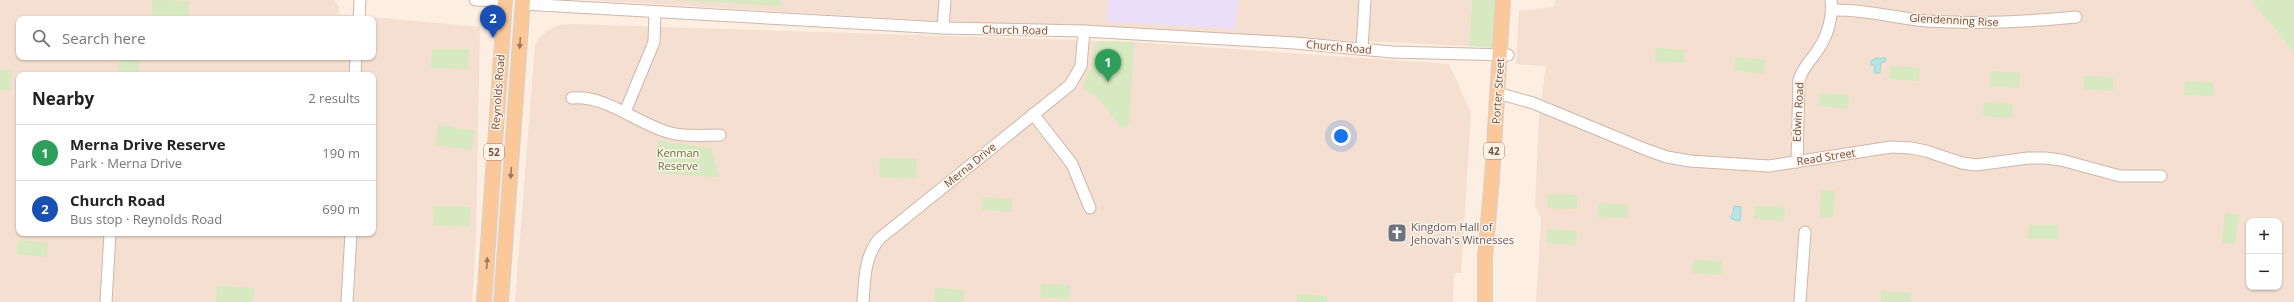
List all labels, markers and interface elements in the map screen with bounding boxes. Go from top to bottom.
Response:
pin: 2 [480,5,506,38]
street label: Glendenning Rise [1909,10,1999,29]
search box [16,16,376,60]
street label: Church Road [982,21,1048,38]
icon: search [30,27,52,49]
text: Search here [62,28,146,48]
street label: Church Road [1305,36,1373,57]
one-way arrow [517,37,524,49]
pin: 1 [1095,49,1121,82]
street label: Reynolds Road [487,54,508,130]
street label: Porter Street [1488,57,1507,124]
street label: Edwin Road [1788,82,1807,142]
text: Nearby [32,87,94,110]
text: 2 results [308,89,360,107]
your location [1331,126,1351,146]
text: Merna Drive Reserve [70,134,226,154]
street label: Merna Drive [940,139,999,190]
road number: 42 [1484,143,1504,159]
text: 1 [41,144,49,162]
text: 190 m [322,144,360,162]
road number: 52 [484,144,504,160]
street label: Read Street [1795,144,1857,169]
park label: Kenman Reserve [657,145,699,173]
text: Park · Merna Drive [70,154,182,172]
one-way arrow [508,167,515,179]
text: Church Road [70,190,165,210]
text: 2 [41,200,49,218]
text: 690 m [322,200,360,218]
text: Bus stop · Reynolds Road [70,210,222,228]
map controls [2246,218,2282,290]
button: + [2246,218,2282,254]
place label: Kingdom Hall of Jehovah's Witnesses [1410,219,1514,247]
church icon: Kingdom Hall of Jehovah's Witnesses [1386,222,1408,244]
button: − [2246,254,2282,290]
one-way arrow [483,257,490,269]

